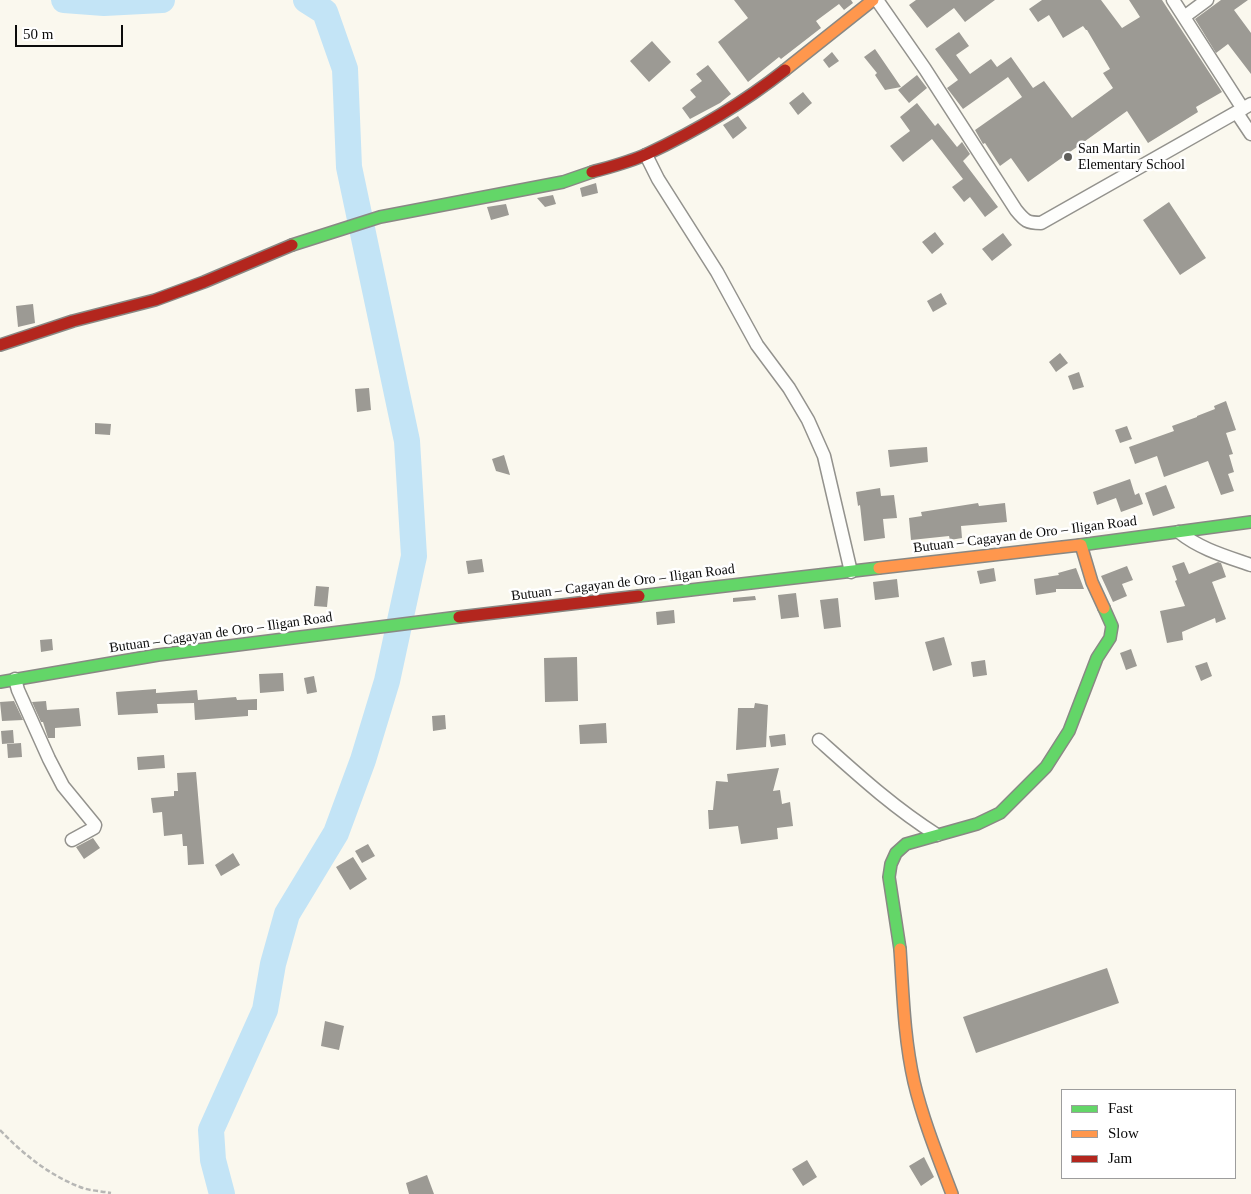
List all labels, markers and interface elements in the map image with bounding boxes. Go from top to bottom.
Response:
scale bar [18,15,125,47]
text: 50 m [23,26,53,42]
place label: San Martin Elementary School [1078,141,1185,174]
marker: San Martin Elementary School [1062,151,1074,163]
street label: Butuan – Cagayan de Oro – Iligan Road [912,513,1138,557]
street label: Butuan – Cagayan de Oro – Iligan Road [510,561,736,605]
street label: Butuan – Cagayan de Oro – Iligan Road [108,609,334,657]
legend [1061,1089,1236,1179]
text: Fast [1108,1100,1133,1116]
text: Slow [1108,1125,1139,1141]
text: Jam [1108,1150,1132,1166]

